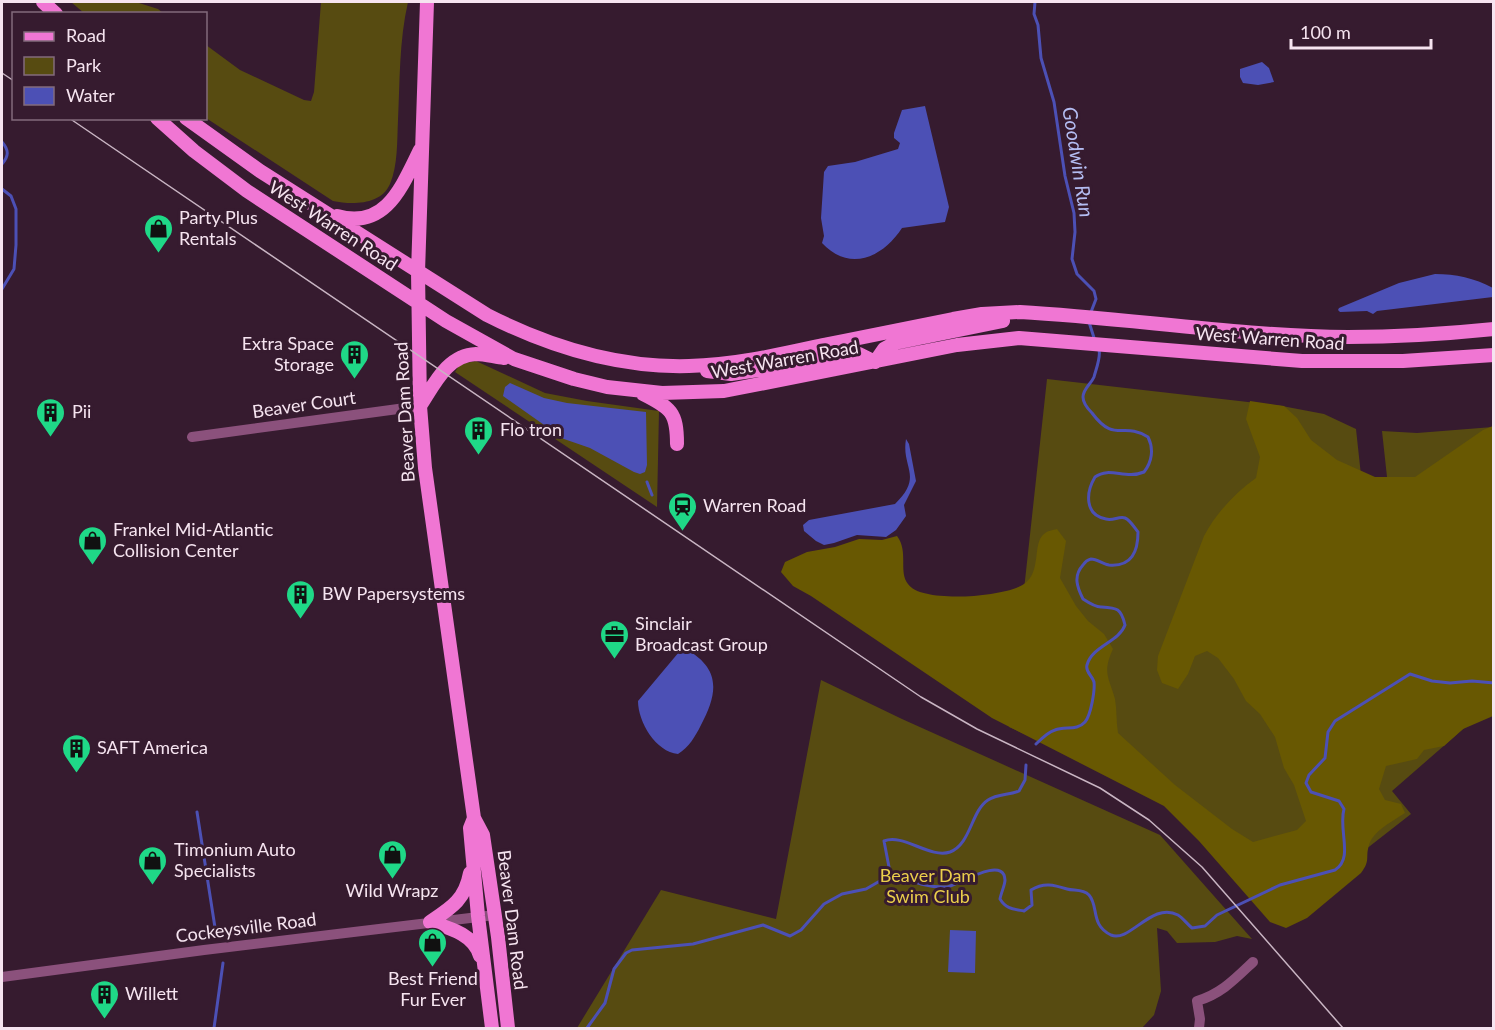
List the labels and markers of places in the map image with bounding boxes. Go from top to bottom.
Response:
place label: Party Plus Rentals [179,206,258,249]
shop icon: Party Plus Rentals [142,212,174,254]
place label: Extra Space Storage [242,332,334,375]
building icon: Extra Space Storage [339,338,371,380]
building icon: Pii [35,396,67,438]
place label: Pii [72,400,91,422]
building icon: Flo tron [463,414,495,456]
place label: Flo tron [500,418,562,440]
station icon: Warren Road [666,490,698,532]
place label: Warren Road [703,494,806,516]
place label: Frankel Mid-Atlantic Collision Center [113,518,274,561]
shop icon: Frankel Mid-Atlantic Collision Center [76,524,108,566]
building icon: BW Papersystems [285,578,317,620]
place label: BW Papersystems [322,582,465,604]
place label: Sinclair Broadcast Group [635,612,768,655]
office icon: Sinclair Broadcast Group [598,618,630,660]
building icon: SAFT America [60,732,92,774]
place label: SAFT America [97,736,208,758]
place label: Timonium Auto Specialists [174,838,296,881]
shop icon: Wild Wrapz [376,838,408,880]
shop icon: Timonium Auto Specialists [137,844,169,886]
place label: Wild Wrapz [346,879,438,901]
shop icon: Best Friend Fur Ever [417,926,449,968]
place label: Best Friend Fur Ever [388,967,478,1010]
building icon: Willett [88,978,120,1020]
place label: Willett [125,982,179,1004]

